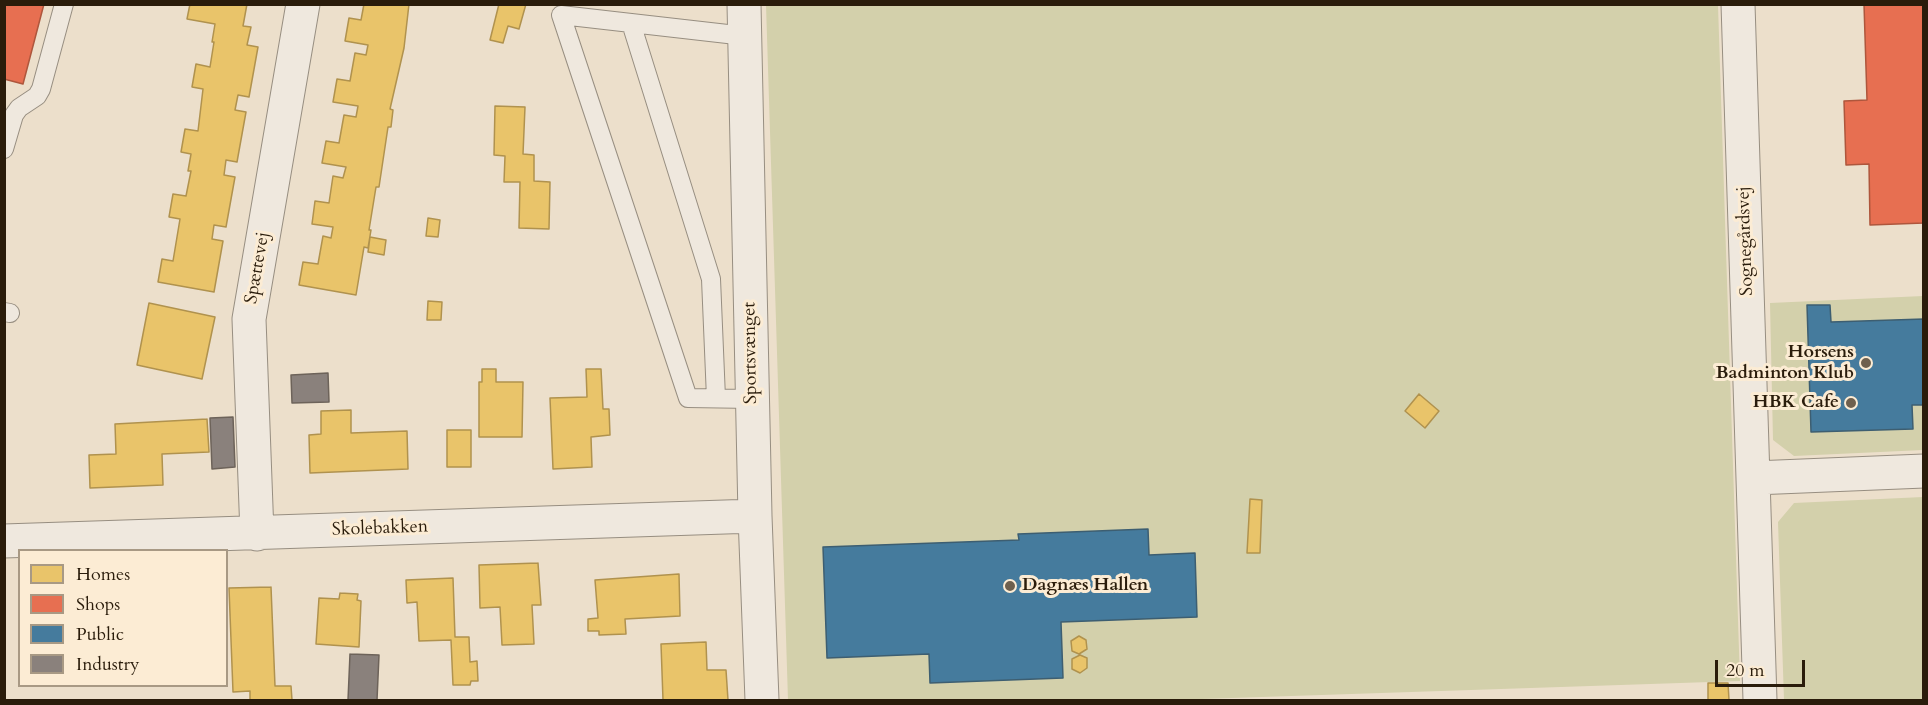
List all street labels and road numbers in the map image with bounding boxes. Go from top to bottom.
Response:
street label: Sognegårdsvej [1733,186,1759,296]
street label: Spættevej [241,230,275,306]
street label: Sportsvænget [739,302,763,404]
street label: Skolebakken [332,517,428,541]

